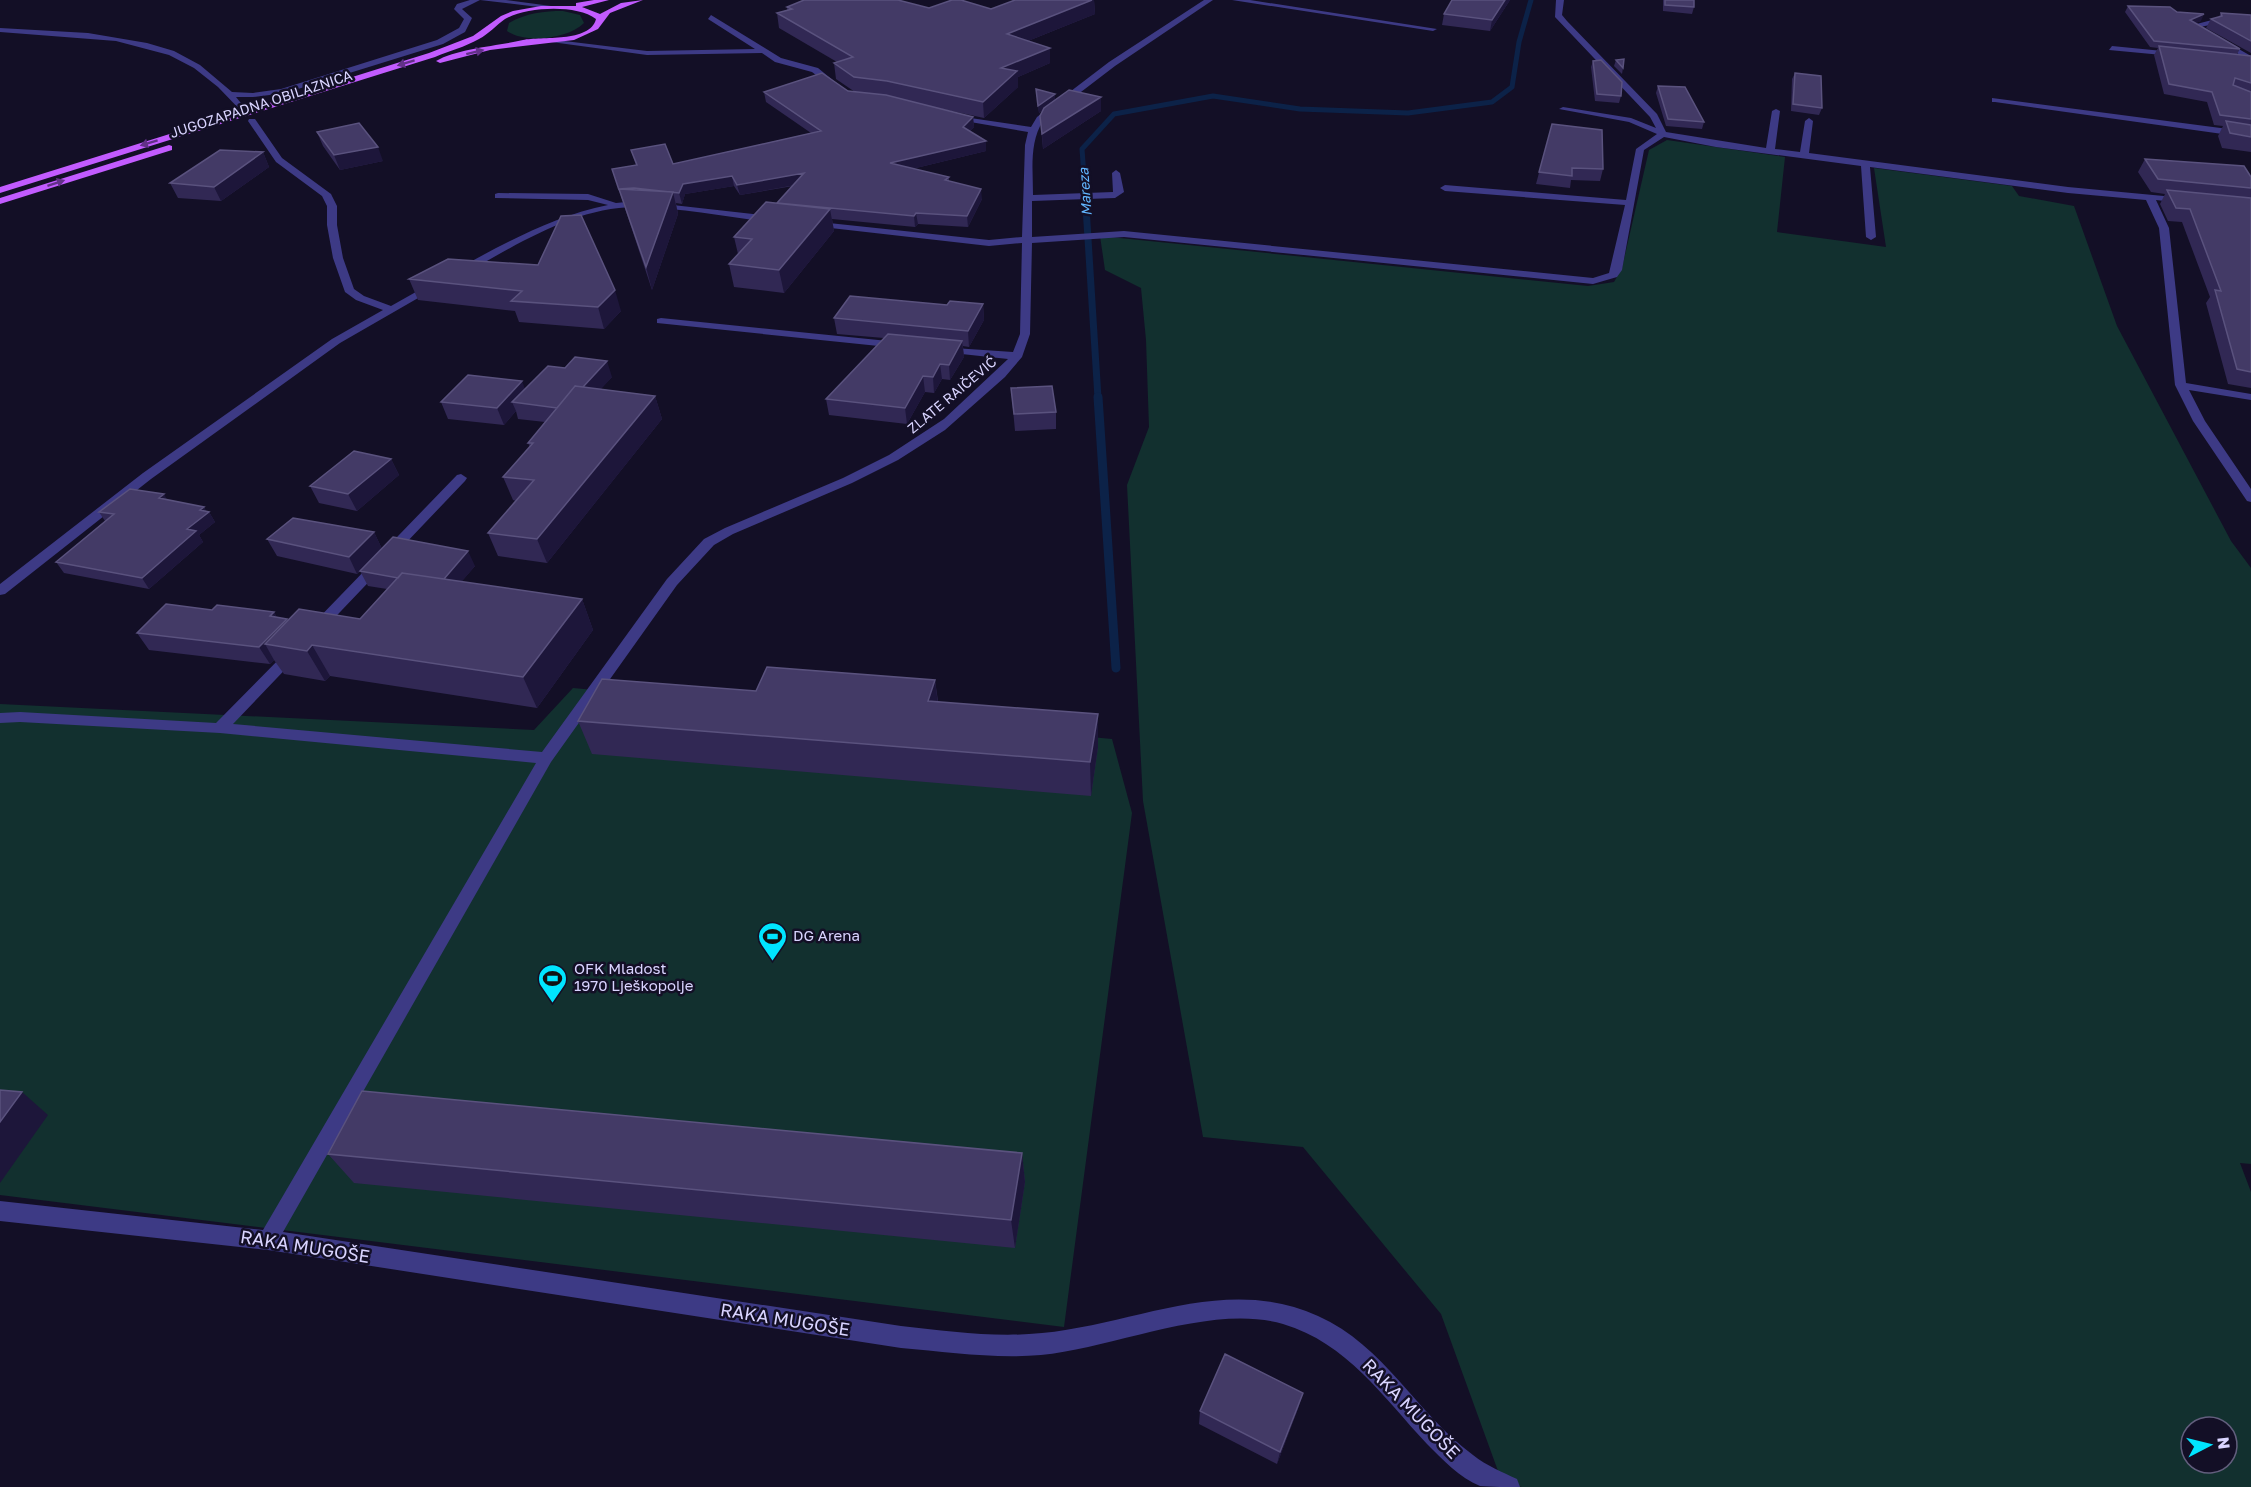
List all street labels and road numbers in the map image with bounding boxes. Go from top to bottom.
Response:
street label: JUGOZAPADNA OBILAZNICA [168,66,355,141]
street label: ZLATE RAIČEVIĆ [904,353,999,437]
street label: RAKA MUGOŠE [239,1225,371,1267]
street label: RAKA MUGOŠE [719,1298,851,1340]
street label: RAKA MUGOŠE [1358,1354,1465,1463]

